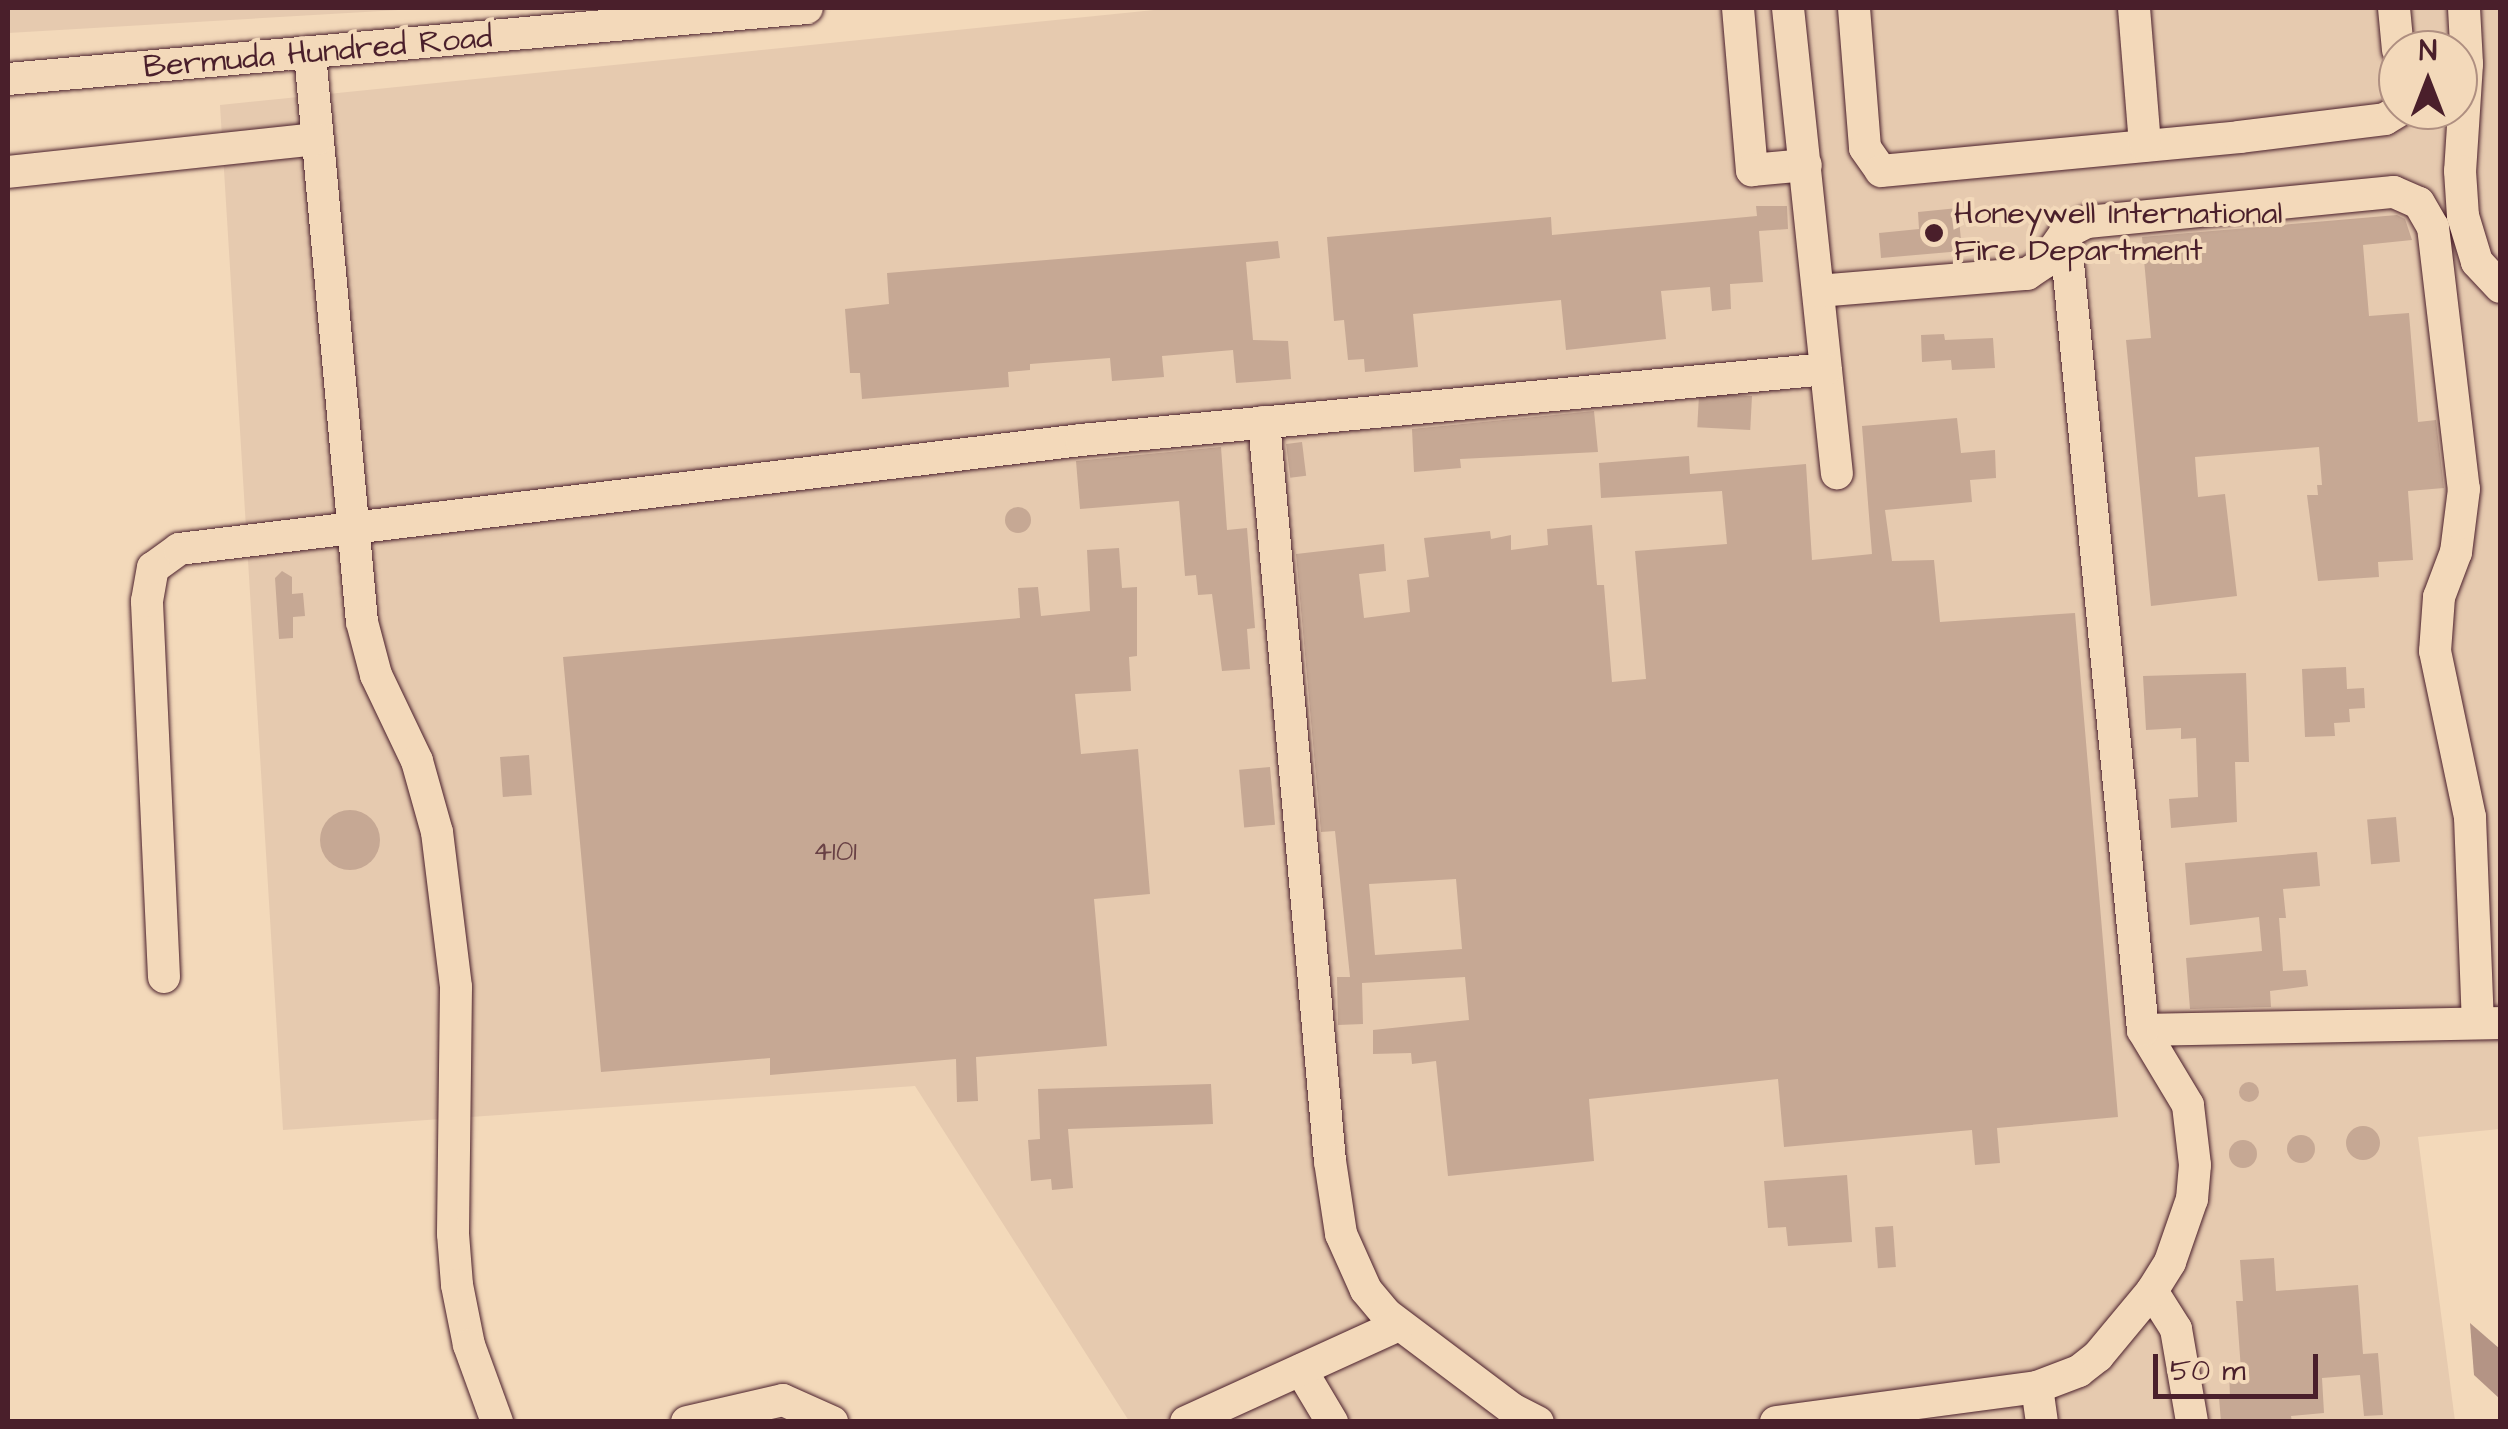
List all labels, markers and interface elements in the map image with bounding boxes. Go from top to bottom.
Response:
street label: Bermuda Hundred Road [142,19,494,87]
north arrow [2378,30,2478,130]
text: N [2419,32,2437,71]
place label: Honeywell International Fire Department [1954,196,2282,271]
marker: Honeywell International Fire Department [1923,222,1945,244]
house number: 4101 [813,835,857,869]
scale bar [2158,1334,2323,1396]
text: 50 m [2170,1350,2246,1392]

